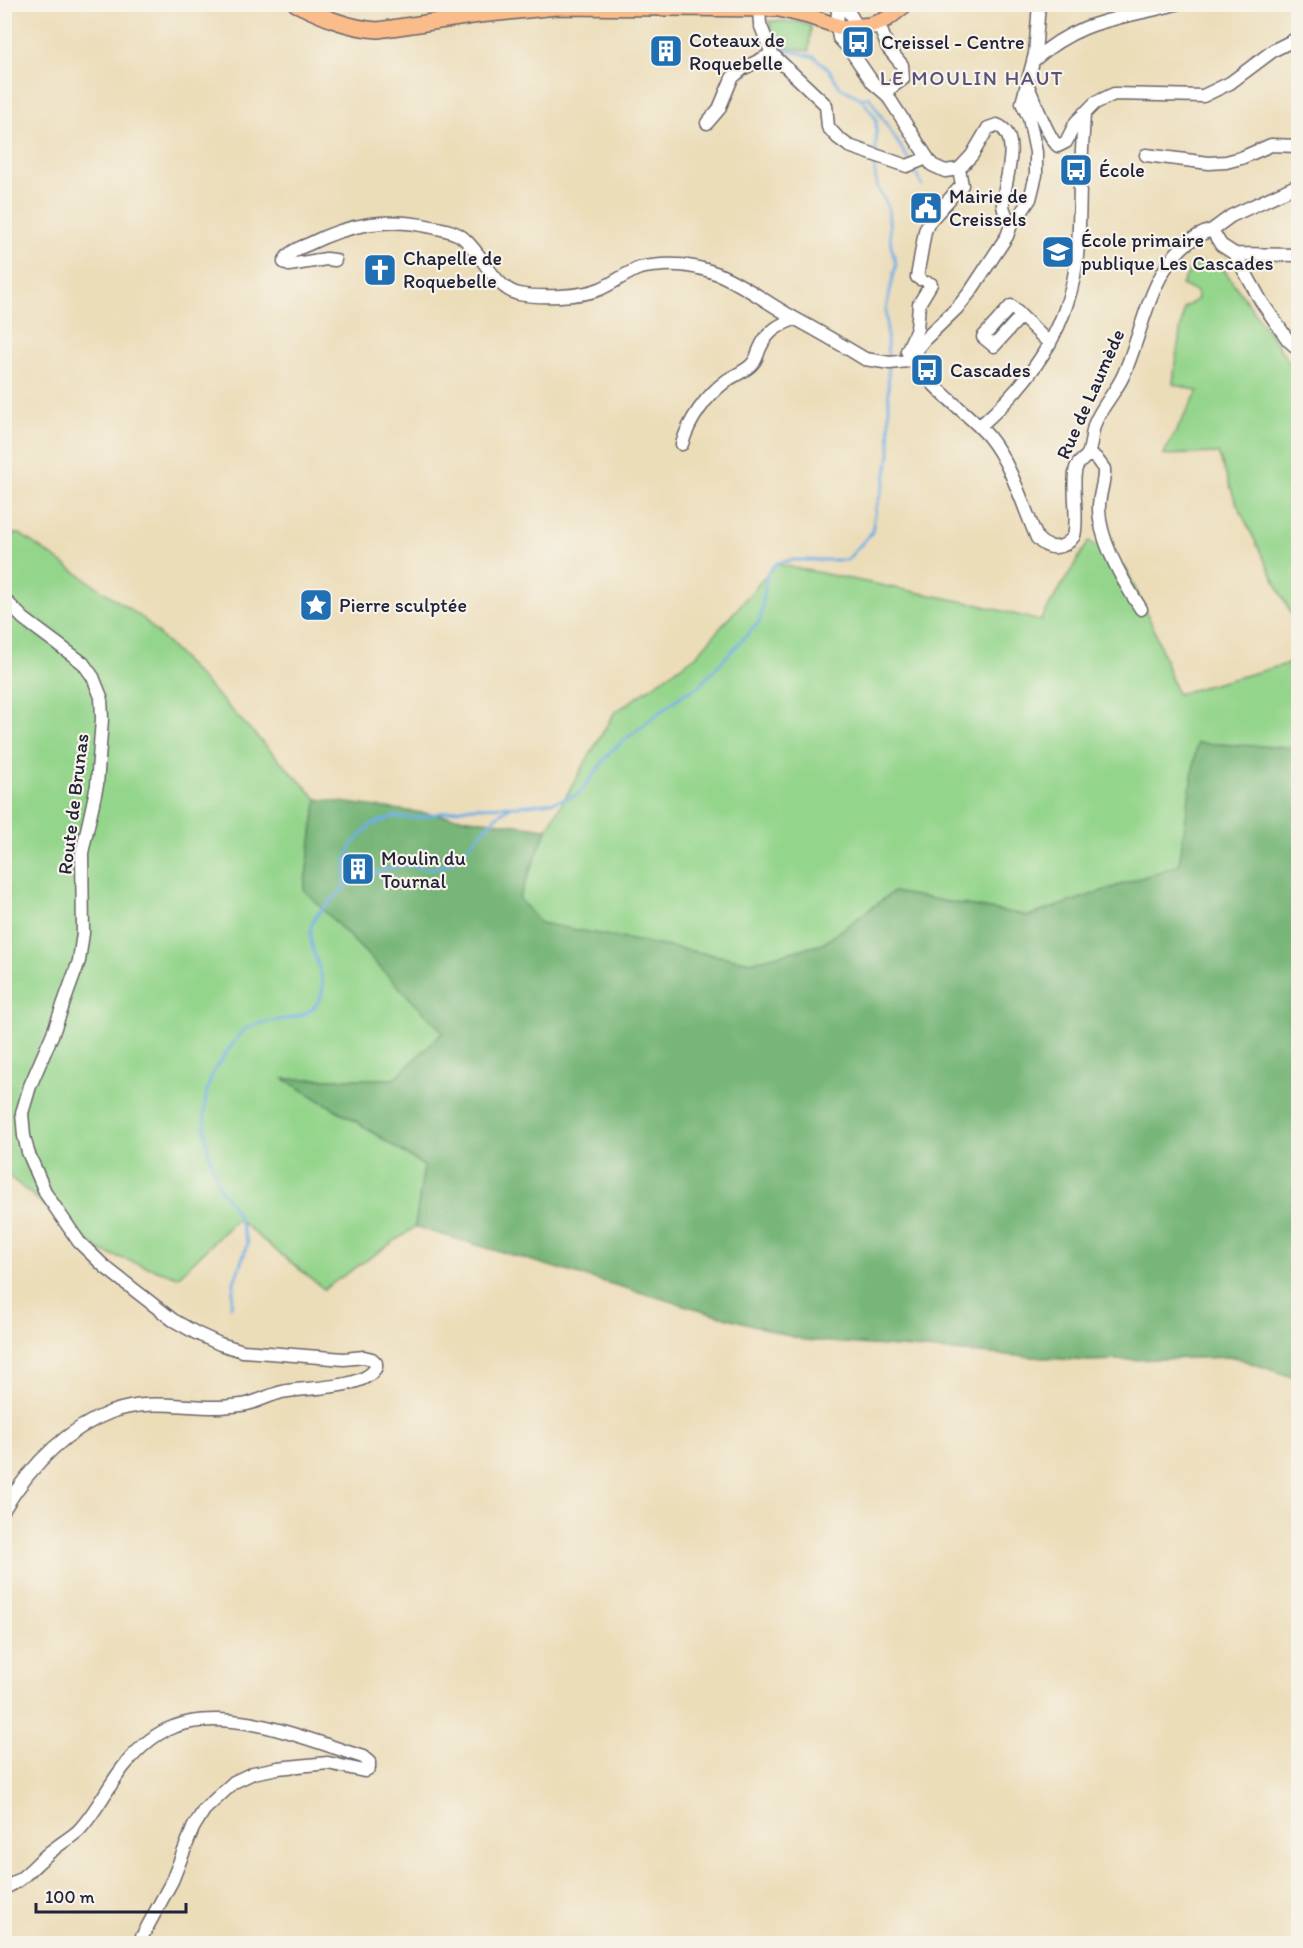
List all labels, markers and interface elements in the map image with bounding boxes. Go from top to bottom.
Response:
bus stop icon: Creissel - Centre [840,24,876,60]
place label: Coteaux de Roquebelle [689,28,785,75]
place label: Creissel - Centre [881,30,1025,54]
building icon: Coteaux de Roquebelle [648,33,684,69]
district label: LE MOULIN HAUT [880,65,1064,90]
bus stop icon: École [1058,152,1094,188]
place label: École [1099,158,1145,182]
place label: Mairie de Creissels [949,184,1028,231]
public building icon: Mairie de Creissels [908,190,944,226]
place label: École primaire publique Les Cascades [1081,228,1273,275]
school or university icon: École primaire publique Les Cascades [1040,234,1076,270]
place label: Chapelle de Roquebelle [403,246,502,293]
church icon: Chapelle de Roquebelle [362,252,398,288]
street label: Rue de Laumède [1051,325,1129,463]
bus stop icon: Cascades [909,352,945,388]
place label: Cascades [950,358,1031,382]
place icon: Pierre sculptée [298,587,334,623]
place label: Pierre sculptée [339,593,467,617]
street label: Route de Brunas [52,732,94,876]
place label: Moulin du Tournal [381,846,466,893]
building icon: Moulin du Tournal [340,851,376,887]
scale bar [36,1876,186,1914]
text: 100 m [45,1886,95,1908]

